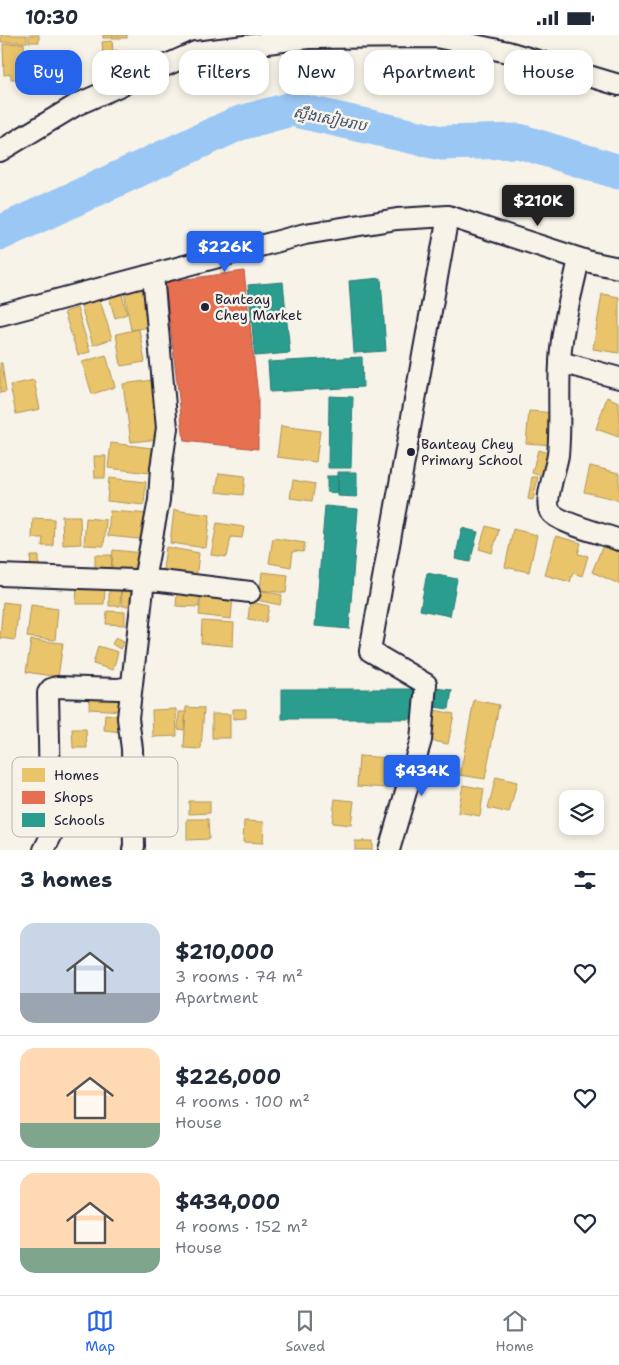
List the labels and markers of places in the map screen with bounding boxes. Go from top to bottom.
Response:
pin: $210K [503,185,573,227]
pin: $226K [190,231,260,273]
place label: Banteay Chey Market [215,290,302,324]
marker: Banteay Chey Market [199,301,211,313]
place label: Banteay Chey Primary School [421,435,523,469]
marker: Banteay Chey Primary School [405,446,417,458]
pin: $434K [387,755,457,797]

